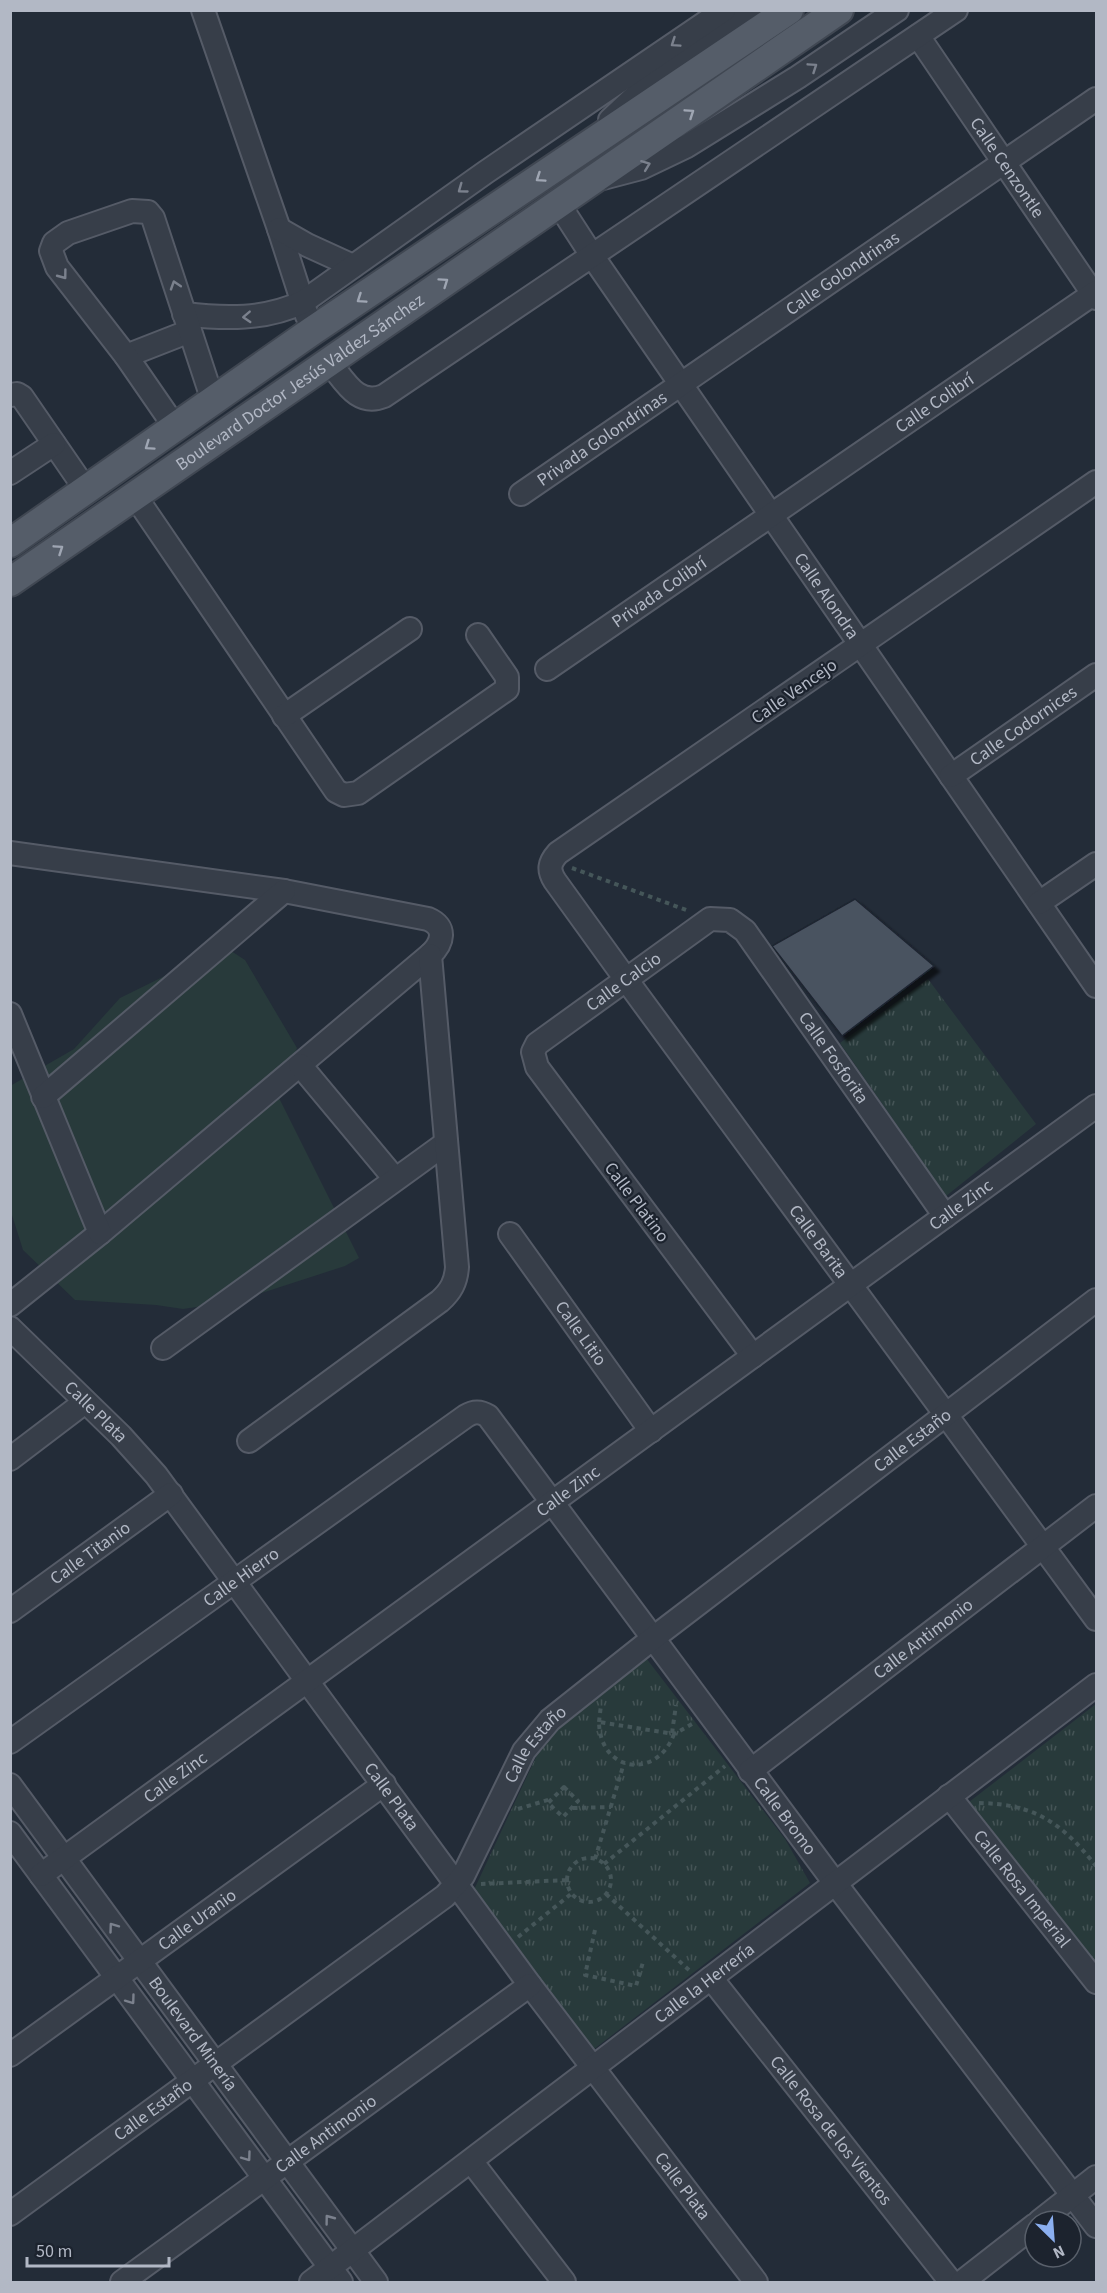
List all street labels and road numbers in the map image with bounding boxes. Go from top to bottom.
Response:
street label: Calle Cenzontle [964,112,1050,223]
street label: Calle Golondrinas [781,226,905,322]
street label: Boulevard Doctor Jesús Valdez Sánchez [171,288,430,477]
street label: Calle Colibrí [890,367,980,439]
street label: Privada Golondrinas [532,385,672,493]
street label: Calle Alondra [788,548,865,644]
street label: Privada Colibrí [607,551,712,634]
street label: Calle Vencejo [746,653,842,730]
street label: Calle Codornices [965,680,1082,772]
street label: Calle Calcio [581,946,667,1018]
street label: Calle Fosforita [792,1007,874,1109]
street label: Calle Platino [598,1157,675,1248]
street label: Calle Zinc [924,1173,998,1237]
street label: Calle Barita [783,1200,854,1284]
street label: Calle Litio [549,1296,612,1371]
street label: Calle Plata [58,1375,133,1448]
street label: Calle Estaño [868,1403,957,1479]
street label: Calle Zinc [531,1460,605,1523]
street label: Calle Titanio [45,1515,136,1591]
street label: Calle Hierro [198,1541,285,1613]
street label: Calle Antimonio [868,1592,979,1685]
street label: Calle Estaño [498,1700,572,1787]
street label: Calle Zinc [138,1746,212,1809]
street label: Calle Plata [358,1757,425,1836]
street label: Calle Bromo [747,1772,822,1860]
street label: Calle Rosa Imperial [967,1825,1076,1953]
street label: Calle Uranio [153,1883,242,1957]
street label: Calle la Herrería [649,1937,760,2030]
street label: Boulevard Minería [142,1972,243,2097]
street label: Calle Rosa de los Vientos [764,2050,898,2211]
street label: Calle Estaño [109,2073,198,2147]
street label: Calle Antimonio [270,2089,382,2180]
street label: Calle Plata [648,2147,716,2225]

